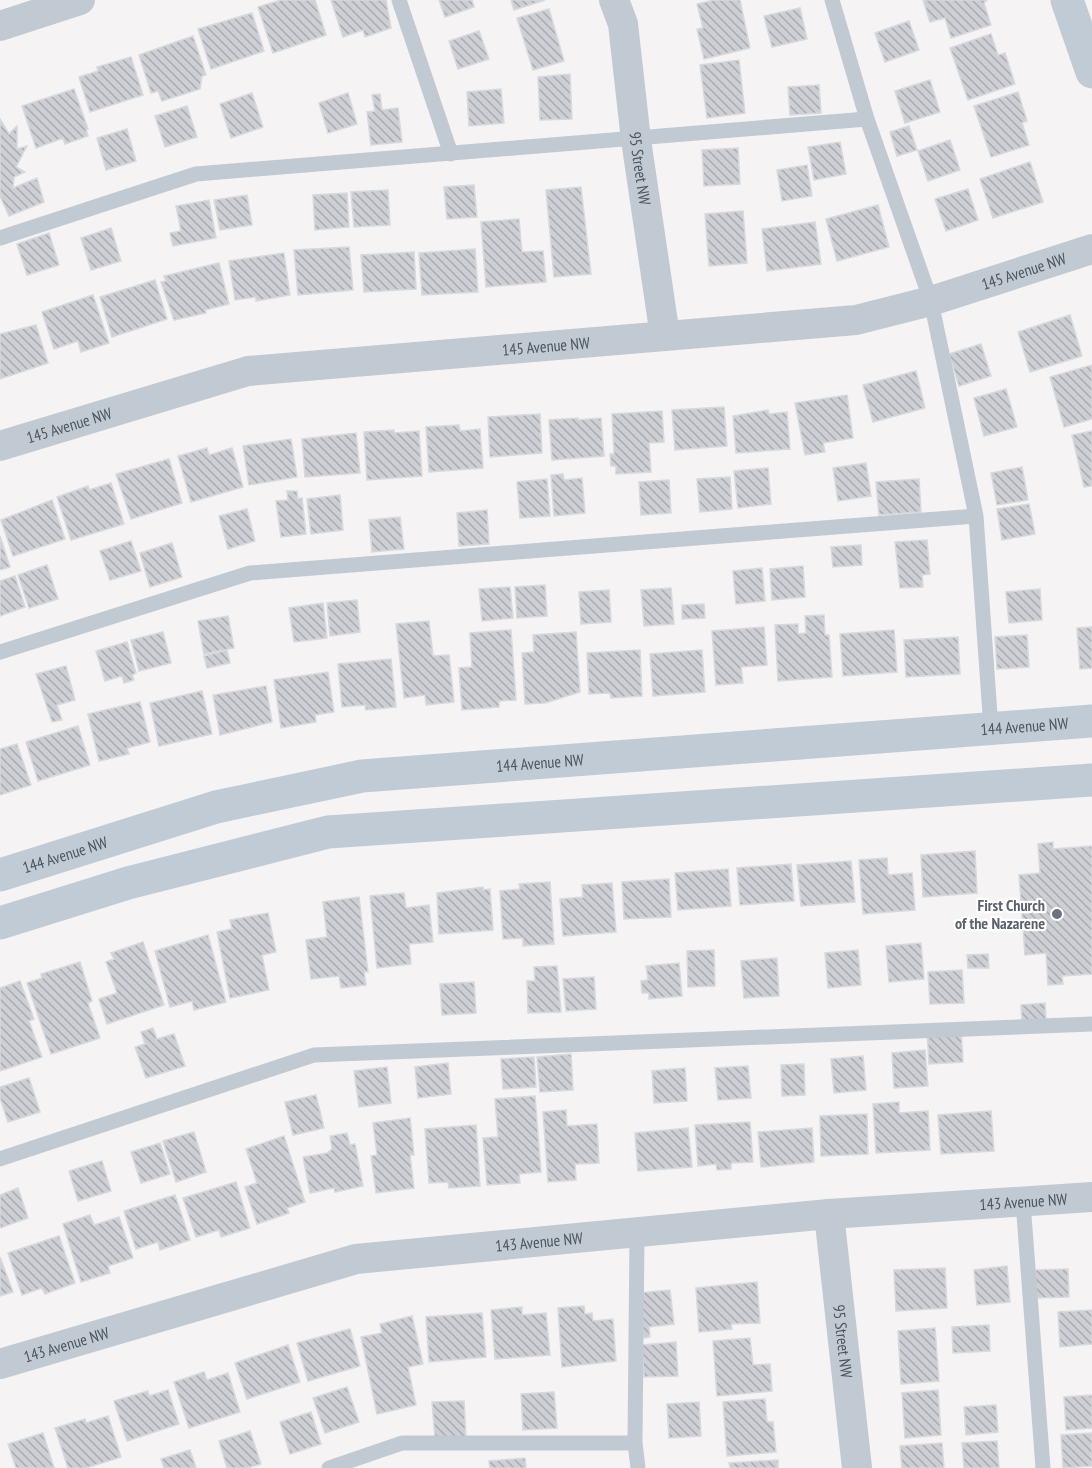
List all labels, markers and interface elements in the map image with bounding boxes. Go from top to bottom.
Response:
street label: 95 Street NW [625,131,656,207]
street label: 145 Avenue NW [979,248,1069,294]
street label: 145 Avenue NW [501,332,591,360]
street label: 145 Avenue NW [24,403,114,447]
street label: 144 Avenue NW [980,713,1069,739]
street label: 144 Avenue NW [495,749,585,776]
street label: 144 Avenue NW [20,832,110,877]
place label: First Church of the Nazarene [955,895,1045,933]
marker: First Church of the Nazarene [1050,907,1064,921]
street label: 143 Avenue NW [979,1189,1068,1214]
street label: 143 Avenue NW [494,1227,584,1256]
street label: 95 Street NW [829,1303,857,1379]
street label: 143 Avenue NW [21,1322,111,1366]

